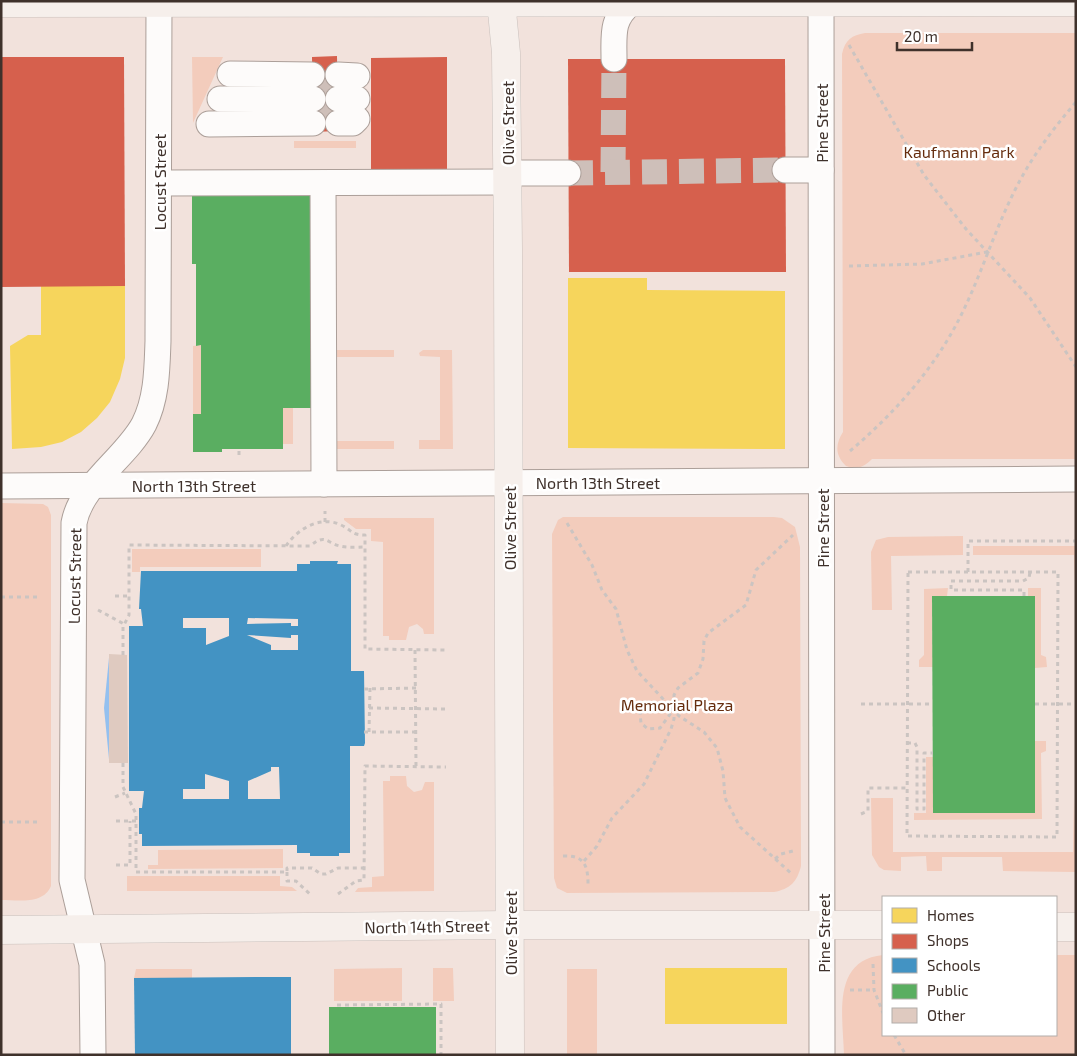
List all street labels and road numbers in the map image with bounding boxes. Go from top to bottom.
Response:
street label: Olive Street [498,81,517,165]
street label: Pine Street [812,83,831,163]
street label: Locust Street [150,134,169,230]
street label: North 13th Street [536,473,660,492]
street label: North 13th Street [132,476,256,495]
street label: Olive Street [500,486,519,570]
street label: Pine Street [813,488,832,568]
street label: Locust Street [64,528,84,624]
street label: Olive Street [501,891,520,975]
street label: Pine Street [814,893,833,973]
street label: North 14th Street [364,915,490,937]

